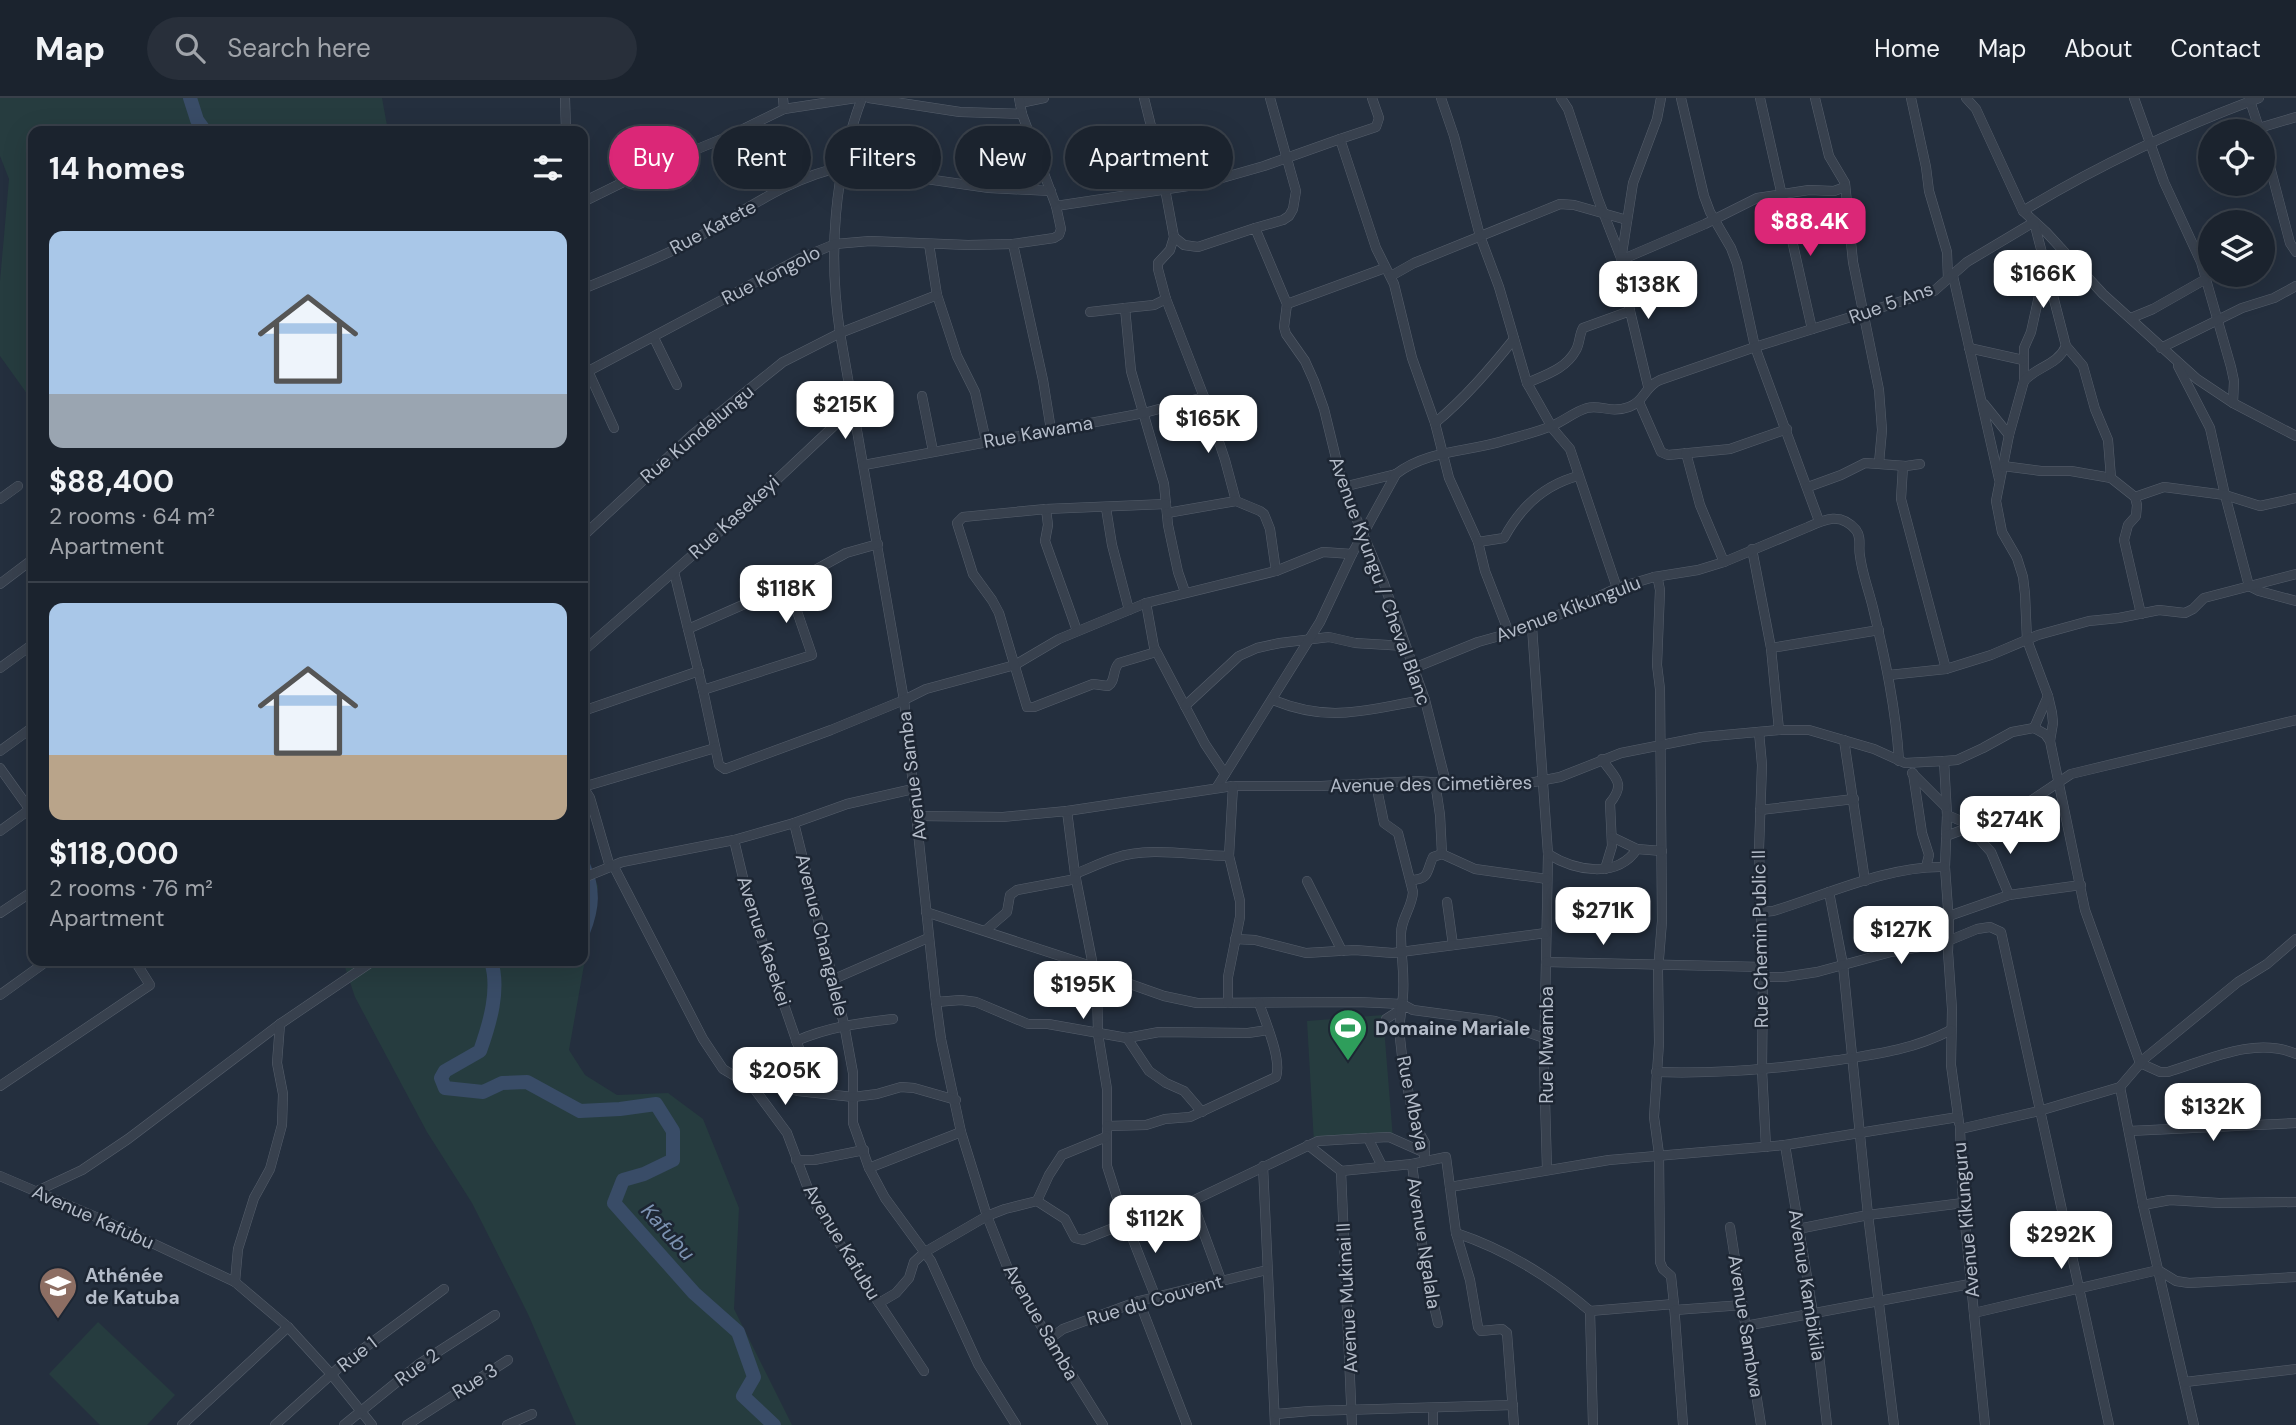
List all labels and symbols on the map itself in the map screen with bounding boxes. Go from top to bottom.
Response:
street label: Rue Katete [665,194,761,260]
pin: $88.4K [1753,198,1867,258]
street label: Rue Kongolo [717,239,825,311]
pin: $166K [1994,250,2092,310]
pin: $138K [1599,262,1697,321]
street label: Rue 5 Ans [1846,276,1936,330]
street label: Rue Kundelungu [635,379,759,489]
pin: $215K [796,382,894,441]
pin: $165K [1159,396,1257,455]
street label: Rue Kawama [981,410,1095,454]
street label: Avenue Kyungu / Cheval Blanc [1323,453,1437,709]
street label: Rue Kasekeyi [683,470,785,564]
pin: $118K [737,566,835,625]
street label: Avenue Kikungulu [1492,570,1644,648]
street label: Avenue Samba [892,710,932,842]
street label: Avenue des Cimetières [1330,770,1532,798]
pin: $274K [1961,796,2059,856]
street label: Rue Chemin Public II [1746,850,1774,1028]
street label: Avenue Changalele [790,851,854,1019]
street label: Avenue Kasekei [731,873,797,1009]
pin: $271K [1554,888,1652,947]
pin: $127K [1852,906,1950,966]
pin: $195K [1034,962,1132,1021]
street label: Rue Mwamba [1534,986,1559,1104]
sports icon: Domaine Mariale [1327,1007,1369,1062]
place label: Domaine Mariale [1375,1016,1530,1041]
pin: $205K [736,1048,834,1107]
street label: Rue Mbaya [1391,1053,1435,1153]
pin: $132K [2164,1084,2262,1143]
street label: Avenue Kikunguru [1947,1141,1985,1299]
street label: Avenue Ngalala [1401,1175,1447,1311]
street label: Avenue Kafubu [28,1179,158,1255]
street label: Avenue Kafubu [798,1180,886,1304]
pin: $112K [1106,1196,1204,1255]
water label: Kafubu [635,1197,701,1267]
street label: Avenue Kambikila [1783,1208,1831,1362]
pin: $292K [2012,1212,2110,1271]
street label: Avenue Mukinai II [1331,1222,1363,1374]
street label: Avenue Sambwa [1722,1253,1770,1399]
street label: Avenue Samba [998,1259,1084,1385]
place label: Athénée de Katuba [85,1263,180,1310]
school or university icon: Athénée de Katuba [37,1265,79,1320]
street label: Rue du Couvent [1084,1269,1226,1331]
street label: Rue 1 [332,1331,382,1377]
street label: Rue 2 [390,1342,444,1392]
street label: Rue 3 [447,1357,503,1405]

